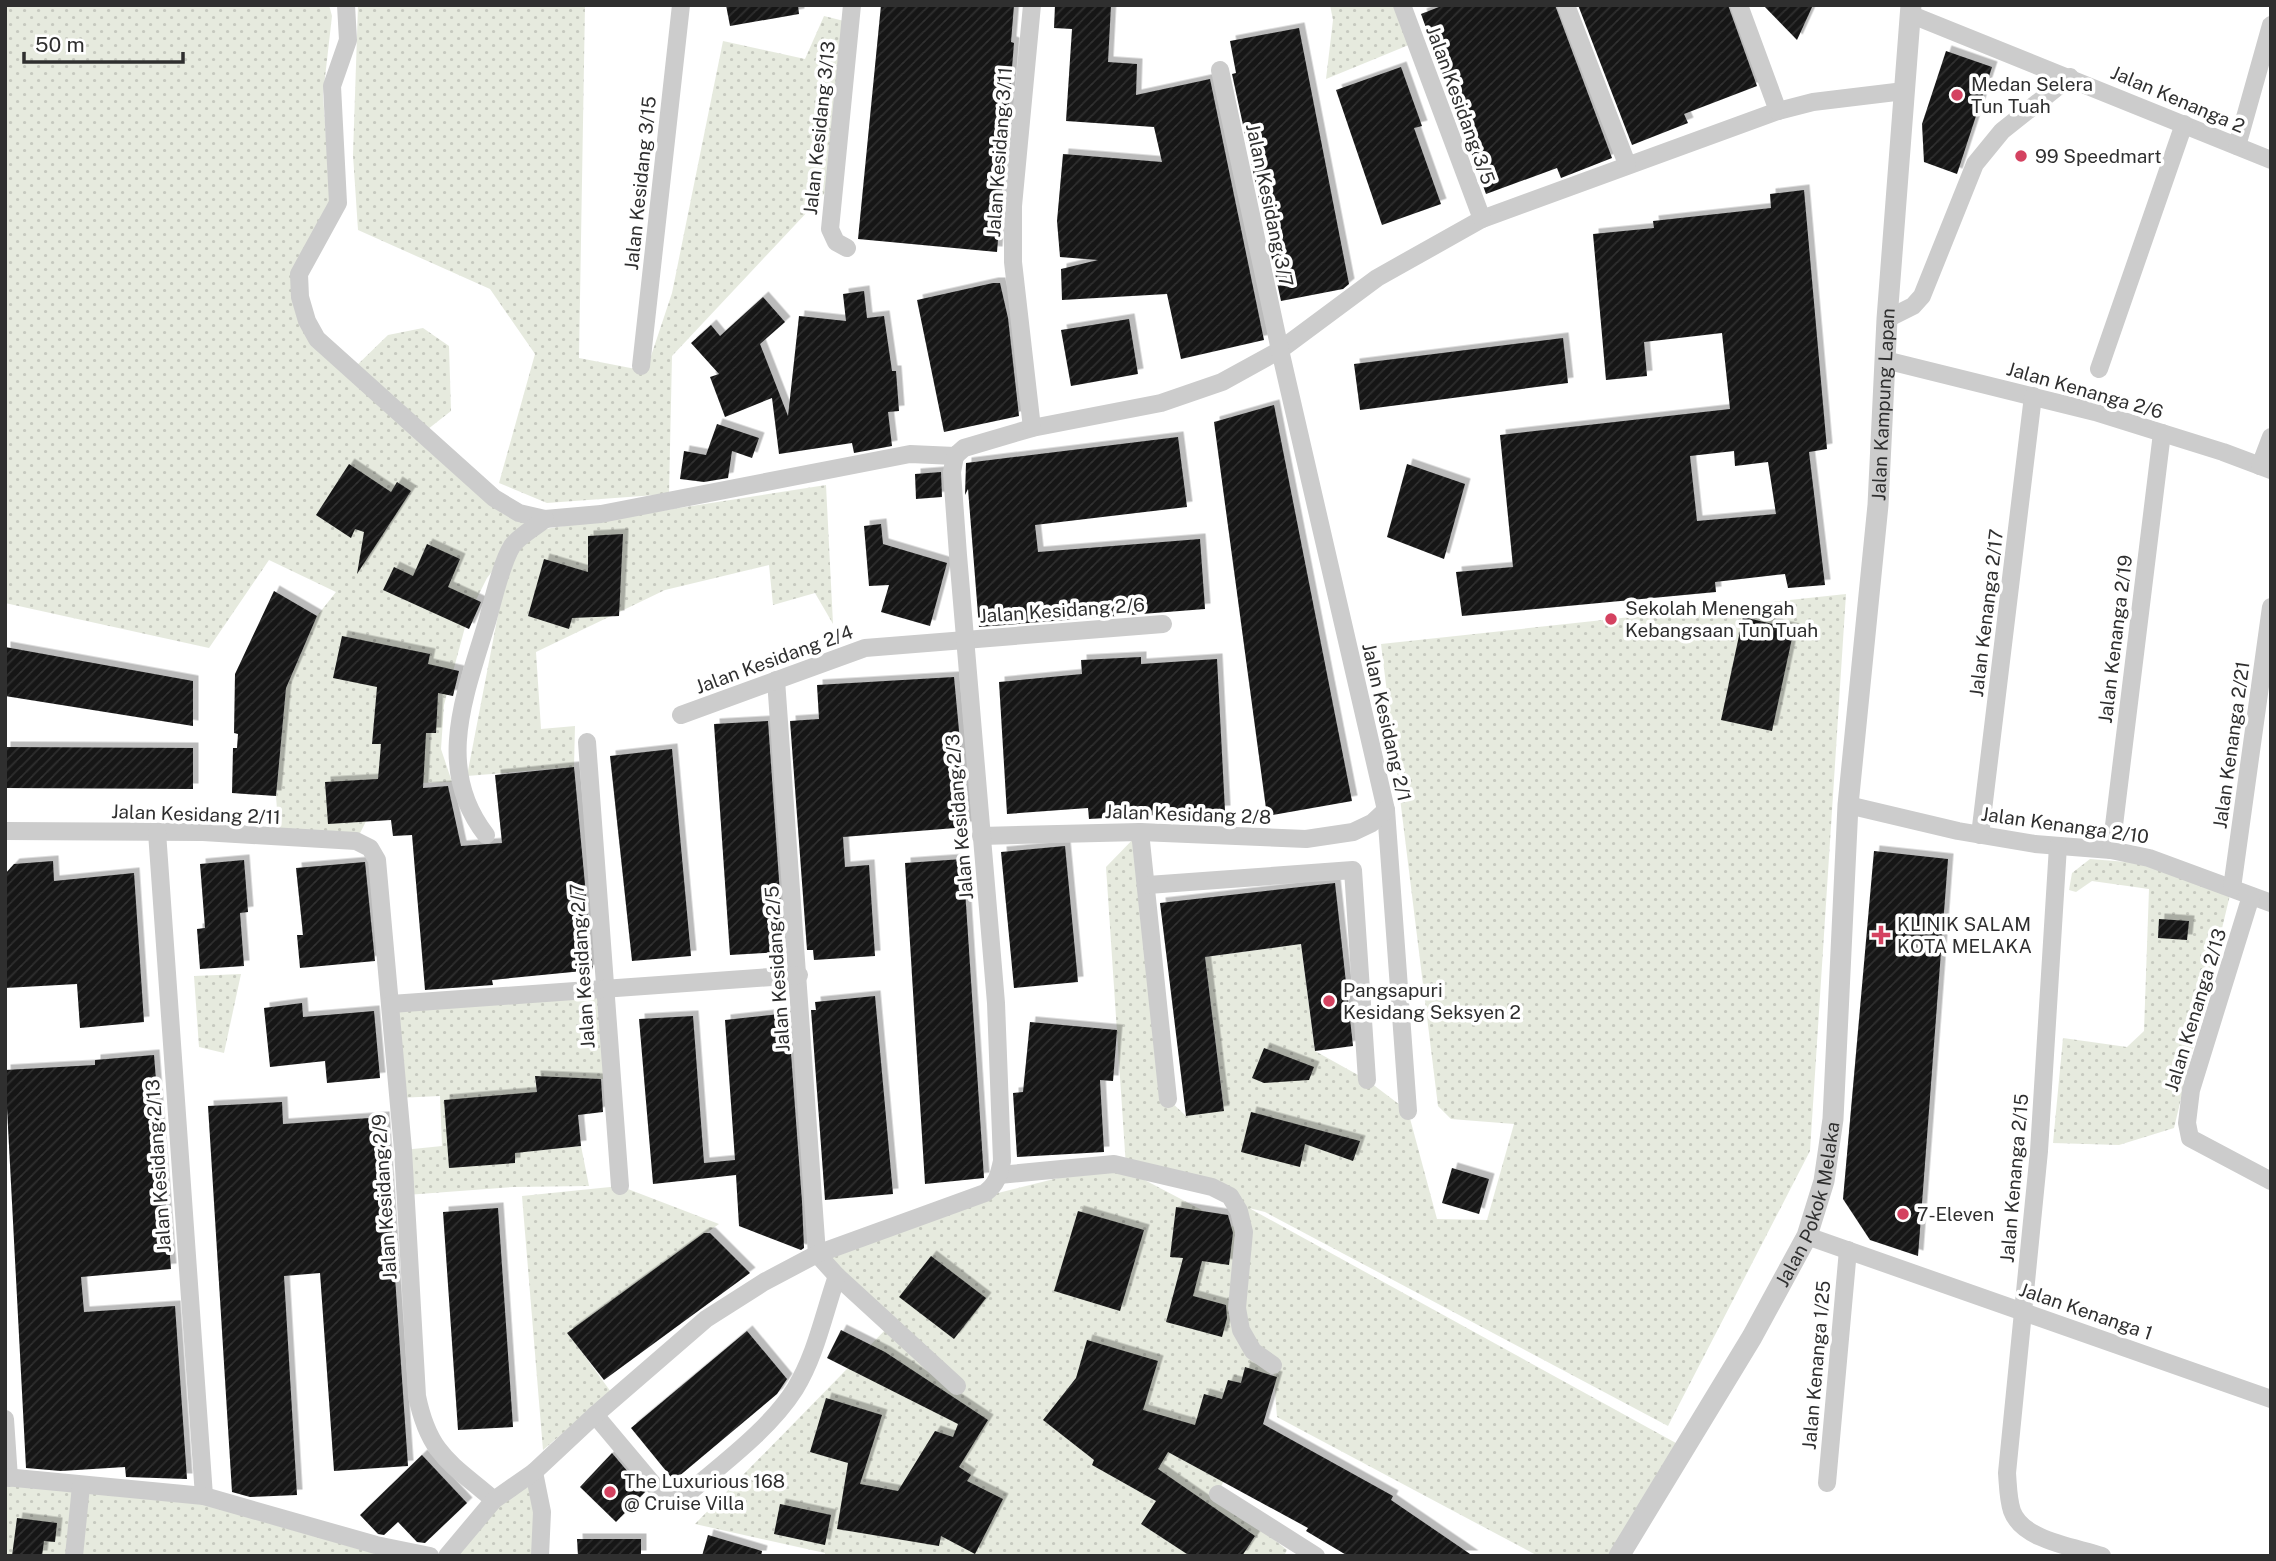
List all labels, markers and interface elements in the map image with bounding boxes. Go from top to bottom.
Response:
scale bar [24,21,184,65]
street label: Jalan Kesidang 3/5 [1422,23,1500,187]
text: 50 m [35,32,85,57]
street label: Jalan Kesidang 3/13 [799,40,839,216]
street label: Jalan Kenanga 2 [2108,61,2248,137]
street label: Jalan Kesidang 3/11 [982,66,1016,238]
place label: Medan Selera Tun Tuah [1971,73,2093,117]
marker: Medan Selera Tun Tuah [1949,87,1965,103]
street label: Jalan Kesidang 3/15 [620,95,660,271]
street label: Jalan Kesidang 3/7 [1242,121,1298,289]
place label: 99 Speedmart [2035,145,2162,167]
marker: 99 Speedmart [2013,148,2029,164]
street label: Jalan Kampung Lapan [1867,307,1899,501]
street label: Jalan Kenanga 2/6 [2004,357,2166,423]
street label: Jalan Kenanga 2/17 [1965,528,2007,698]
street label: Jalan Kenanga 2/19 [2094,554,2136,724]
street label: Jalan Kesidang 2/6 [978,593,1146,627]
place label: Sekolah Menengah Kebangsaan Tun Tuah [1625,597,1818,641]
marker: Sekolah Menengah Kebangsaan Tun Tuah [1603,611,1619,627]
street label: Jalan Kesidang 2/4 [692,620,856,698]
street label: Jalan Kesidang 2/1 [1358,641,1416,803]
street label: Jalan Kenanga 2/21 [2208,660,2254,830]
street label: Jalan Kesidang 2/3 [941,733,977,901]
street label: Jalan Kesidang 2/11 [111,800,281,828]
street label: Jalan Kesidang 2/8 [1104,800,1272,828]
street label: Jalan Kenanga 2/10 [1980,802,2150,848]
street label: Jalan Kesidang 2/7 [565,883,599,1049]
street label: Jalan Kesidang 2/5 [760,885,794,1053]
place label: KLINIK SALAM KOTA MELAKA [1897,913,2032,957]
marker: KLINIK SALAM KOTA MELAKA [1871,925,1891,945]
street label: Jalan Kenanga 2/13 [2160,926,2230,1094]
place label: Pangsapuri Kesidang Seksyen 2 [1343,979,1521,1023]
marker: Pangsapuri Kesidang Seksyen 2 [1321,993,1337,1009]
street label: Jalan Kesidang 2/13 [141,1078,175,1254]
street label: Jalan Kenanga 2/15 [1996,1092,2032,1264]
street label: Jalan Kesidang 2/9 [367,1113,401,1281]
street label: Jalan Pokok Melaka [1771,1120,1843,1290]
place label: 7-Eleven [1917,1203,1994,1225]
marker: 7-Eleven [1895,1206,1911,1222]
street label: Jalan Kenanga 1 [2016,1278,2156,1344]
street label: Jalan Kenanga 1/25 [1798,1279,1834,1451]
place label: The Luxurious 168 @ Cruise Villa [624,1470,785,1514]
marker: The Luxurious 168 @ Cruise Villa [602,1484,618,1500]

